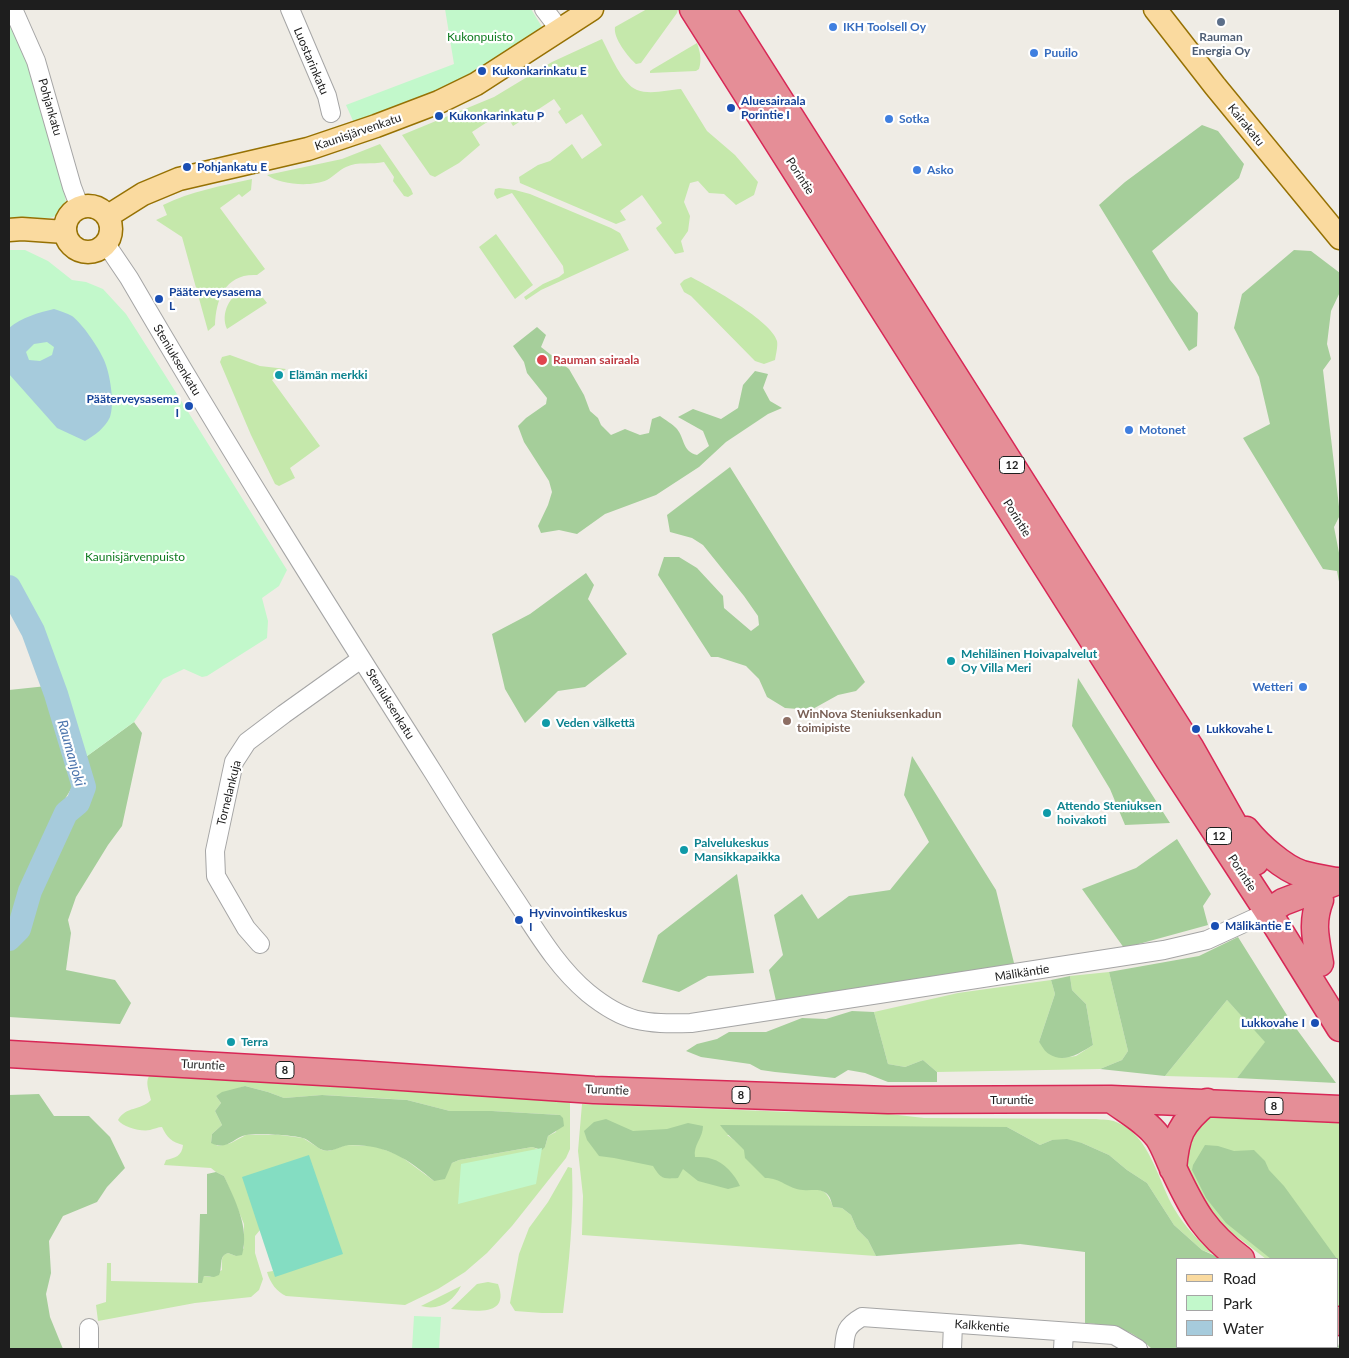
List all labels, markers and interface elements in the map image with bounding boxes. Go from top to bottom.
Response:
marker: Rauman Energia Oy [1215,16,1227,28]
place label: IKH Toolsell Oy [843,20,926,34]
marker: IKH Toolsell Oy [827,21,839,33]
street label: Luostarinkatu [290,25,332,97]
park label: Kukonpuisto [447,30,513,44]
place label: Rauman Energia Oy [1192,30,1250,58]
place label: Puuilo [1044,46,1078,60]
marker: Puuilo [1028,47,1040,59]
place label: Kukonkarinkatu E [492,64,587,78]
marker: Kukonkarinkatu E [476,65,488,77]
street label: Pohjankatu [35,77,65,137]
place label: Aluesairaala Porintie I [741,94,806,122]
street label: Kairakatu [1225,101,1267,149]
marker: Aluesairaala Porintie I [725,102,737,114]
place label: Kukonkarinkatu P [449,109,544,123]
street label: Kaunisjärvenkatu [313,110,403,154]
marker: Kukonkarinkatu P [433,110,445,122]
place label: Sotka [899,112,929,126]
marker: Sotka [883,113,895,125]
street label: Porintie [783,155,817,197]
place label: Pohjankatu E [197,160,267,174]
marker: Pohjankatu E [181,161,193,173]
place label: Asko [927,163,954,177]
marker: Asko [911,164,923,176]
place label: Pääterveysasema L [169,285,261,313]
marker: Pääterveysasema L [153,293,165,305]
street label: Steniuksenkatu [150,322,204,398]
marker: Rauman sairaala [535,353,549,367]
place label: Rauman sairaala [553,353,639,367]
place label: Elämän merkki [289,368,368,382]
marker: Elämän merkki [273,369,285,381]
place label: Pääterveysasema I [87,392,179,420]
marker: Pääterveysasema I [183,400,195,412]
place label: Motonet [1139,423,1186,437]
marker: Motonet [1123,424,1135,436]
road number: 12 [1000,456,1024,474]
street label: Porintie [1000,497,1034,539]
park label: Kaunisjärvenpuisto [85,550,185,564]
place label: Mehiläinen Hoivapalvelut Oy Villa Meri [961,647,1097,675]
marker: Mehiläinen Hoivapalvelut Oy Villa Meri [945,655,957,667]
street label: Steniuksenkatu [363,666,417,742]
place label: Wetteri [1252,680,1293,694]
marker: Wetteri [1297,681,1309,693]
place label: WinNova Steniuksenkadun toimipiste [797,707,942,735]
marker: WinNova Steniuksenkadun toimipiste [781,715,793,727]
place label: Veden välkettä [556,716,635,730]
marker: Veden välkettä [540,717,552,729]
water label: Raumanjoki [54,718,88,788]
place label: Lukkovahe L [1206,722,1273,736]
marker: Lukkovahe L [1190,723,1202,735]
street label: Tornelankuja [214,759,244,827]
place label: Attendo Steniuksen hoivakoti [1057,799,1162,827]
marker: Attendo Steniuksen hoivakoti [1041,807,1053,819]
road number: 12 [1206,828,1232,844]
place label: Palvelukeskus Mansikkapaikka [694,836,780,864]
marker: Palvelukeskus Mansikkapaikka [678,844,690,856]
street label: Porintie [1225,852,1259,894]
place label: Hyvinvointikeskus I [529,906,627,934]
marker: Hyvinvointikeskus I [513,914,525,926]
place label: Mälikäntie E [1225,919,1291,933]
marker: Mälikäntie E [1209,920,1221,932]
street label: Mälikäntie [994,962,1050,984]
place label: Lukkovahe I [1241,1016,1305,1030]
marker: Lukkovahe I [1309,1017,1321,1029]
place label: Terra [241,1035,268,1049]
marker: Terra [225,1036,237,1048]
street label: Turuntie [181,1057,225,1073]
road number: 8 [276,1062,294,1078]
street label: Turuntie [585,1082,629,1098]
road number: 8 [732,1086,750,1104]
street label: Turuntie [990,1093,1034,1107]
road number: 8 [1265,1098,1283,1114]
legend [1176,1258,1339,1348]
text: Road [1223,1269,1256,1287]
text: Park [1223,1294,1252,1312]
street label: Kalkkentie [954,1317,1010,1335]
text: Water [1223,1319,1264,1337]

